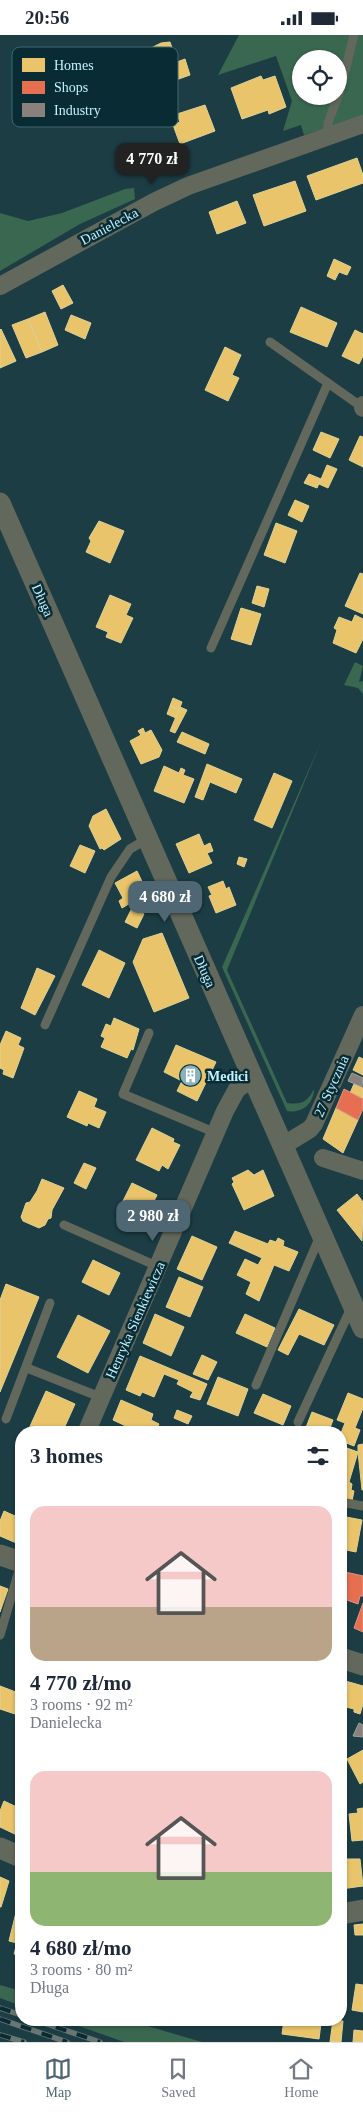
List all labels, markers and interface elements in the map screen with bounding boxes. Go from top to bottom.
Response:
text: 20:56 [25,7,69,28]
legend [12,47,178,127]
map controls [292,50,347,105]
button: locate [292,50,347,105]
text: Homes [54,58,94,73]
text: Shops [54,80,88,95]
text: Industry [54,103,101,118]
pin: 4 770 zł [100,143,204,185]
text: 4 770 zł [126,150,178,167]
street label: Danielecka [78,205,141,248]
street label: Długa [29,582,57,620]
pin: 4 680 zł [113,881,217,923]
text: 4 680 zł [139,888,191,905]
street label: Długa [191,953,219,991]
street label: 27 Stycznia [311,1052,352,1119]
building icon: Medici [179,1064,203,1088]
place label: Medici [207,1069,248,1084]
pin: 2 980 zł [101,1199,205,1242]
text: 2 980 zł [127,1207,179,1224]
street label: Henryka Sienkiewicza [103,1259,168,1381]
icon: filters [304,1442,332,1470]
text: 3 homes [30,1444,103,1468]
icon: home [136,1538,226,1628]
text: 4 770 zł/mo [30,1671,131,1695]
text: 3 rooms · 92 m² [30,1696,133,1713]
text: Danielecka [30,1714,102,1731]
icon: home [136,1803,226,1893]
text: 4 680 zł/mo [30,1936,131,1960]
text: 3 rooms · 80 m² [30,1961,133,1978]
text: Długa [30,1979,69,1996]
tab: Map [44,2055,72,2101]
tab: Saved [161,2055,195,2101]
tab: Home [284,2055,319,2101]

